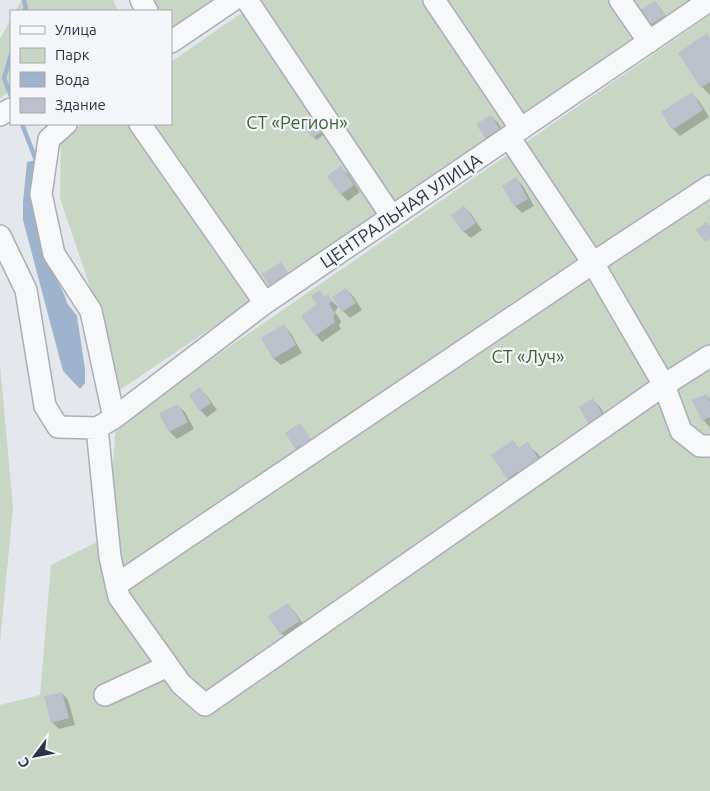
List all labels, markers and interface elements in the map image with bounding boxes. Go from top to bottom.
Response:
legend [10,10,172,125]
text: Улица [55,21,97,38]
text: Парк [55,46,90,63]
text: Вода [55,71,90,88]
text: Здание [55,96,106,113]
park label: СТ «Регион» [246,112,348,132]
street label: ЦЕНТРАЛЬНАЯ УЛИЦА [316,149,485,272]
park label: СТ «Луч» [492,346,564,366]
north arrow [10,731,60,781]
text: С [15,755,33,771]

